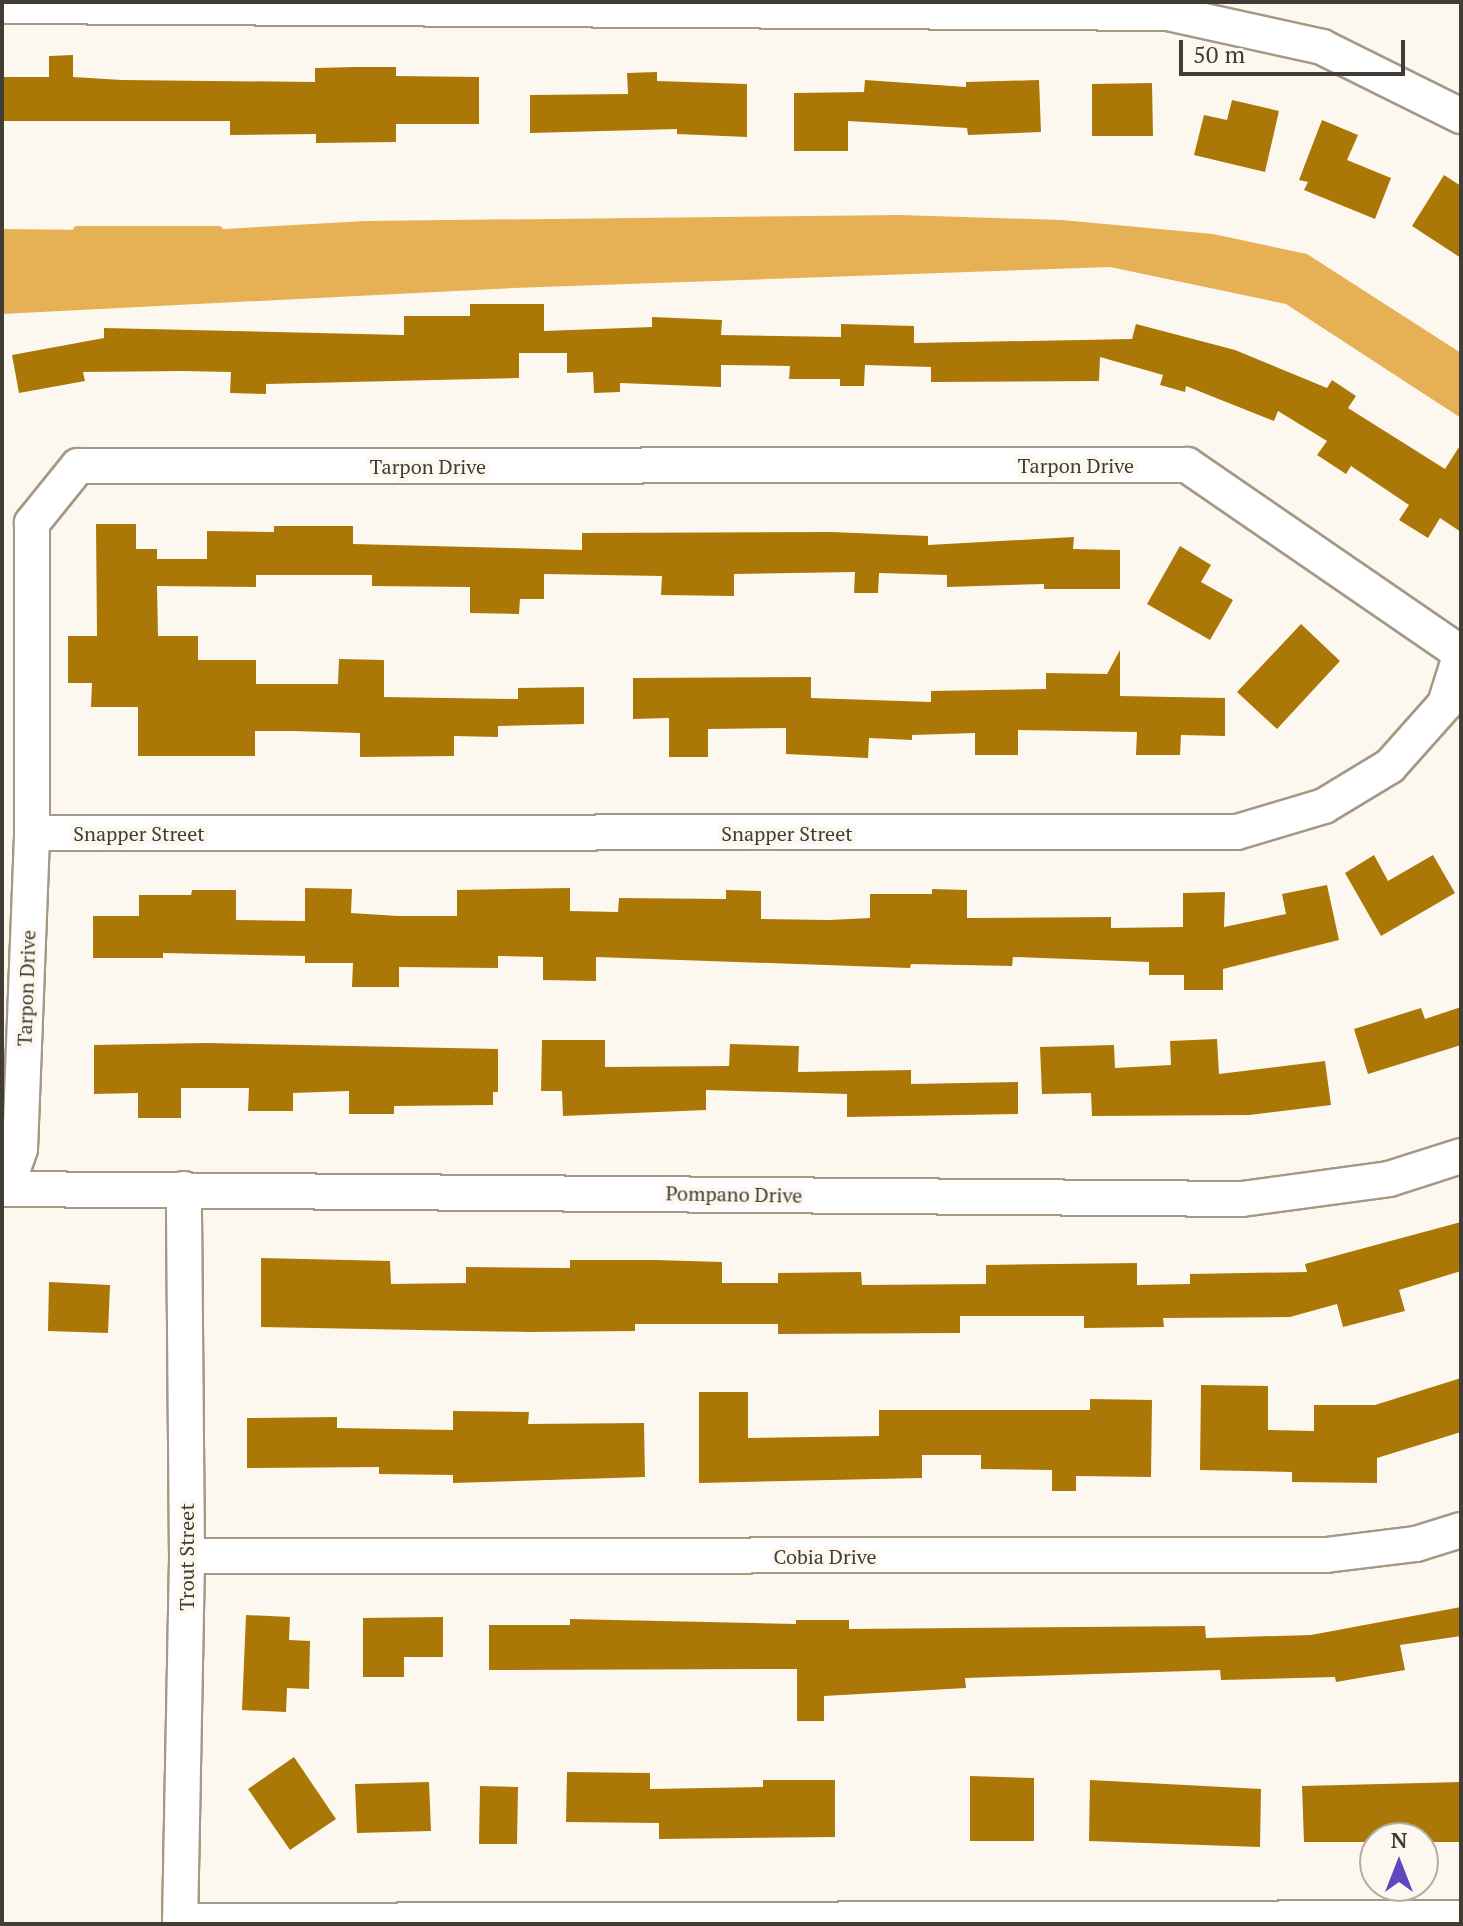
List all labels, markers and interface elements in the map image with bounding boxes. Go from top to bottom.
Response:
scale bar [1183,24,1409,74]
text: 50 m [1193,38,1245,70]
street label: Tarpon Drive [1018,453,1134,477]
street label: Tarpon Drive [370,454,486,478]
street label: Snapper Street [73,821,205,845]
street label: Snapper Street [721,821,853,845]
street label: Tarpon Drive [12,929,40,1047]
street label: Pompano Drive [666,1181,802,1207]
street label: Trout Street [174,1503,198,1611]
street label: Cobia Drive [773,1544,877,1568]
north arrow [1359,1822,1439,1902]
text: N [1391,1825,1407,1854]

